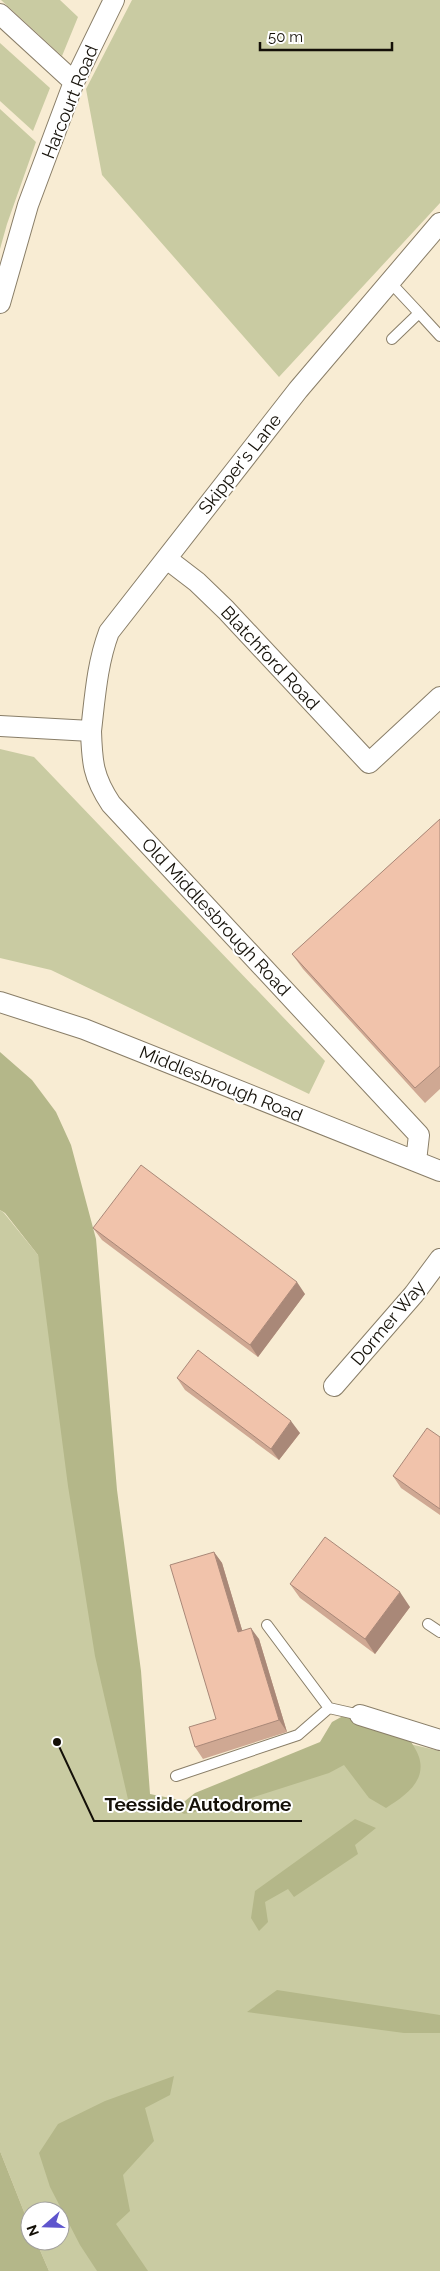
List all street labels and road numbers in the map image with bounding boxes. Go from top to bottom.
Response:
street label: Harcourt Road [37,42,102,162]
street label: Skipper's Lane [194,409,286,518]
street label: Blatchford Road [217,601,324,714]
street label: Old Middlesbrough Road [138,833,295,1000]
street label: Middlesbrough Road [137,1041,306,1126]
street label: Dormer Way [346,1276,429,1369]

